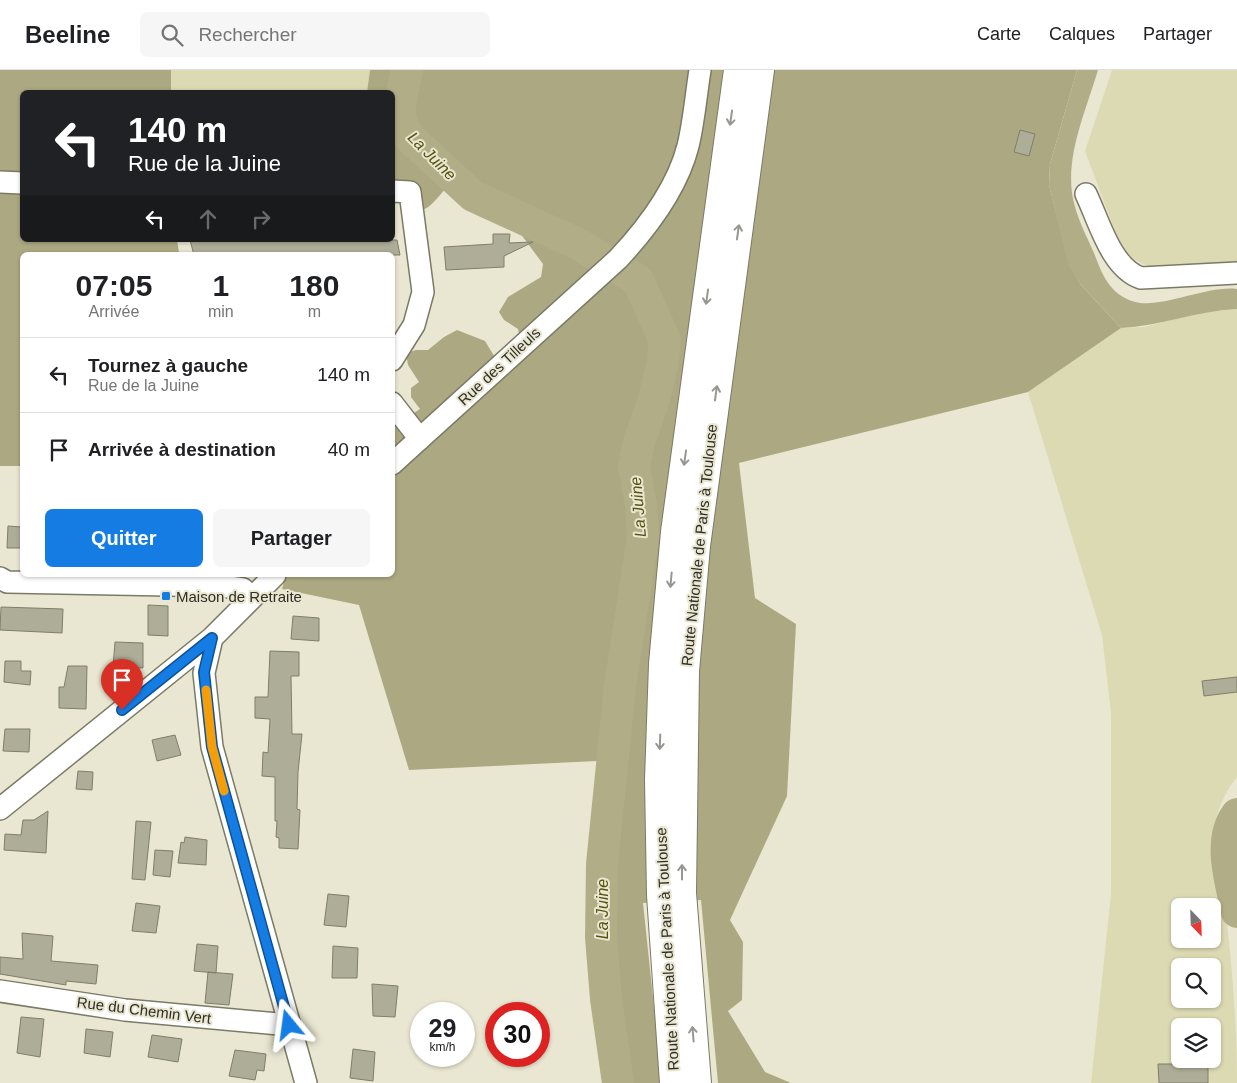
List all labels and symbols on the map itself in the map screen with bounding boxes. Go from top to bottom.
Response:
one-way arrow [726,110,736,126]
water label: La Juine [405,129,459,183]
one-way arrow [733,224,743,240]
one-way arrow [702,288,712,304]
street label: Rue des Tilleuls [454,324,544,408]
one-way arrow [712,386,722,402]
street label: Route Nationale de Paris à Toulouse [678,423,720,667]
one-way arrow [680,449,690,465]
water label: La Juine [627,476,649,538]
one-way arrow [666,572,675,588]
place label: Maison de Retraite [176,588,302,605]
marker: Maison de Retraite [160,590,172,602]
pin [101,659,143,710]
one-way arrow [656,734,665,750]
street label: Route Nationale de Paris à Toulouse [652,827,682,1071]
one-way arrow [677,865,687,881]
water label: La Juine [594,879,611,939]
north arrow [1171,898,1221,948]
street label: Rue du Chemin Vert [76,993,213,1027]
position arrow [262,998,314,1050]
speed limit sign: 30 [485,1002,550,1067]
one-way arrow [688,1027,697,1043]

